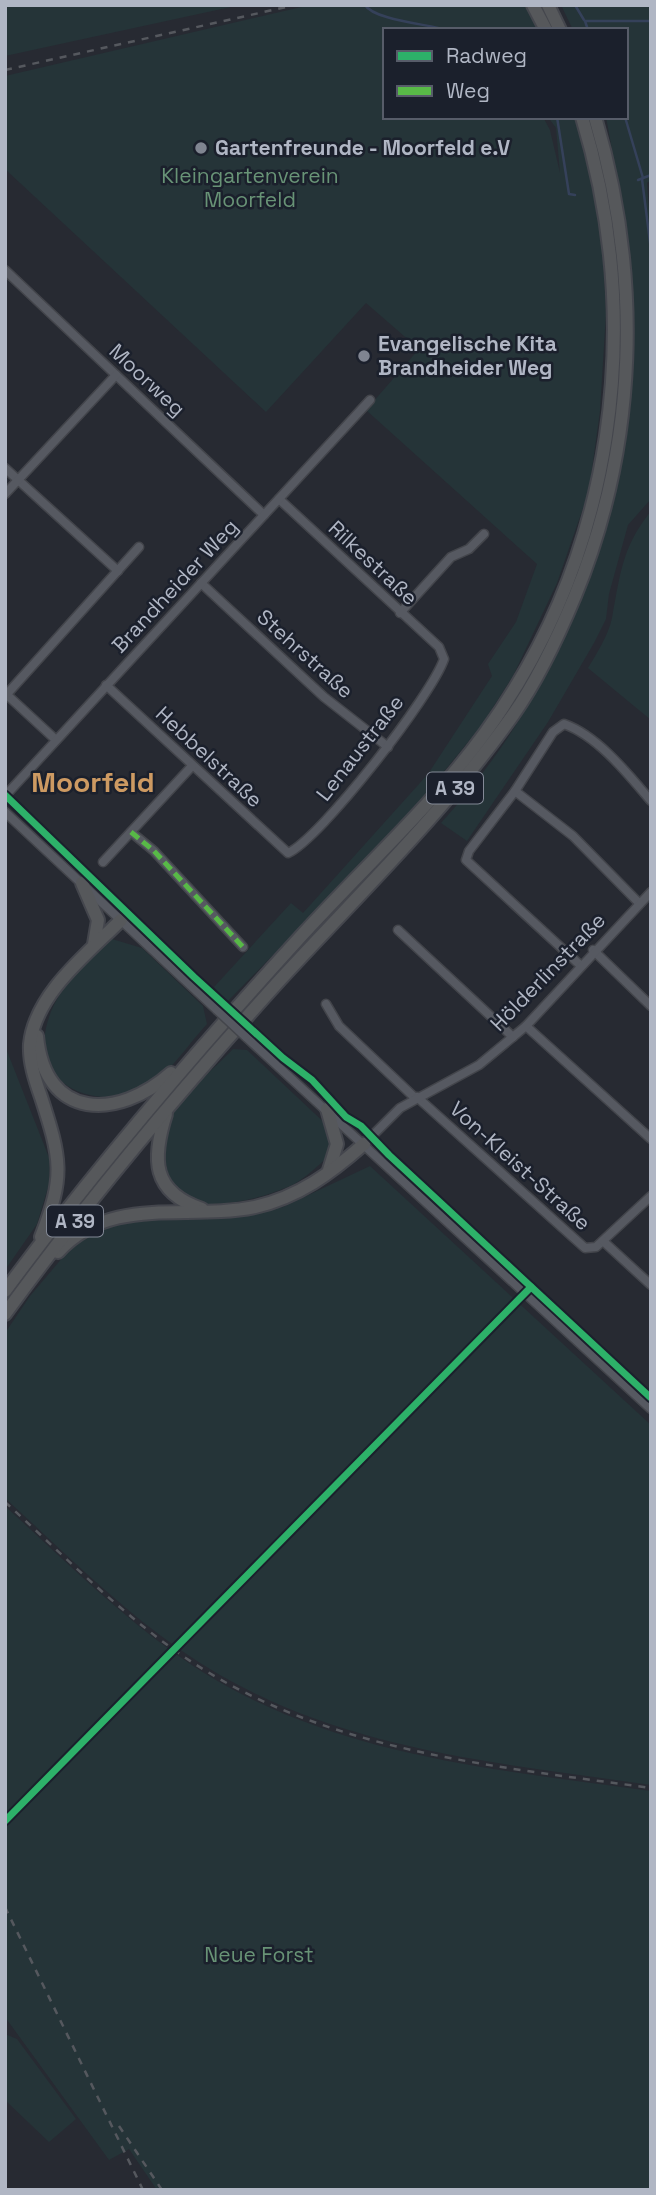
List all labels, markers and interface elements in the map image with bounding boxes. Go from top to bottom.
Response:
legend [383,28,628,119]
text: Radweg [446,42,527,69]
text: Weg [446,77,490,104]
place label: Gartenfreunde - Moorfeld e.V [215,134,510,161]
marker: Gartenfreunde - Moorfeld e.V [193,140,209,156]
park label: Kleingartenverein Moorfeld [161,162,339,213]
place label: Evangelische Kita Brandheider Weg [378,330,557,381]
street label: Moorweg [104,338,191,422]
marker: Evangelische Kita Brandheider Weg [356,348,372,364]
street label: Brandheider Weg [106,513,244,658]
street label: Rilkestraße [323,514,424,611]
street label: Stehrstraße [251,603,359,704]
street label: Lenaustraße [310,689,409,806]
street label: Hebbelstraße [150,700,268,813]
district label: Moorfeld [31,764,155,800]
road number: A 39 [427,772,483,804]
street label: Hölderlinstraße [484,907,611,1037]
street label: Von-Kleist-Straße [444,1095,596,1236]
road number: A 39 [47,1205,103,1236]
park label: Neue Forst [204,1941,314,1968]

